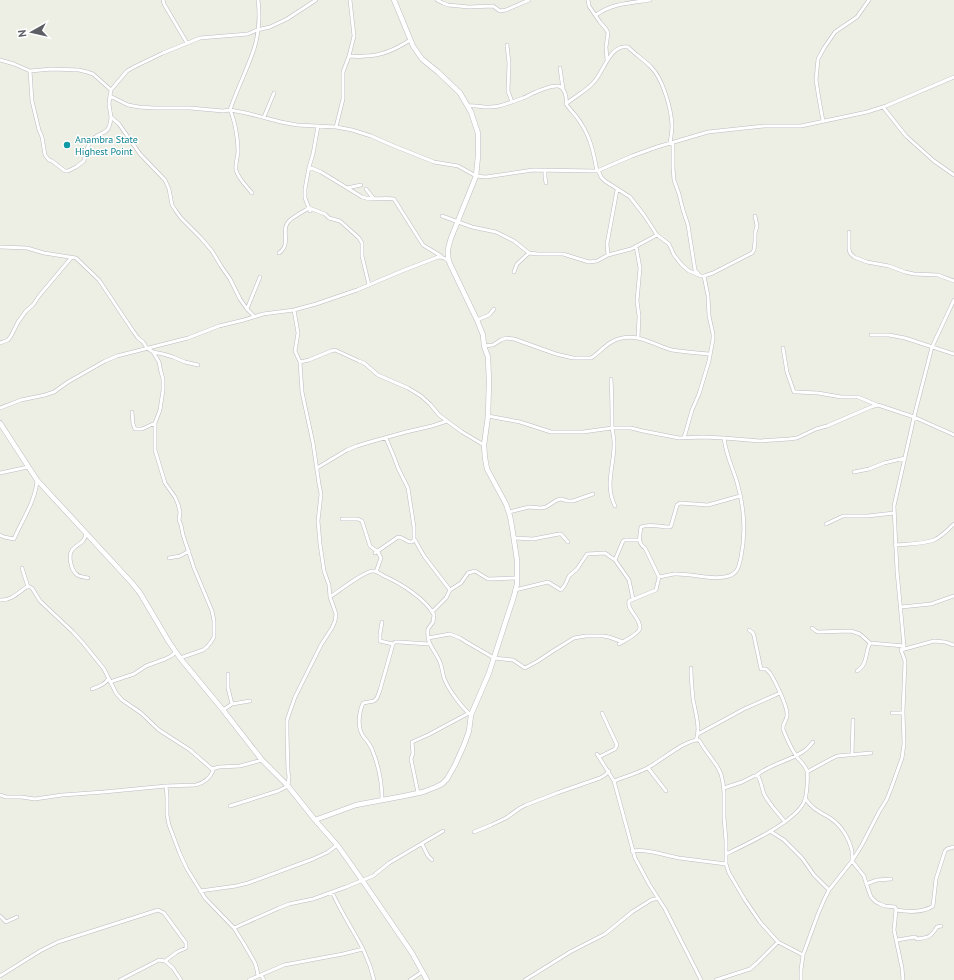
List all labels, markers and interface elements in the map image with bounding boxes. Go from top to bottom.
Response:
north arrow [12,12,52,52]
text: N [15,29,30,38]
place label: Anambra State Highest Point [75,133,138,158]
marker: Anambra State Highest Point [62,140,72,150]

